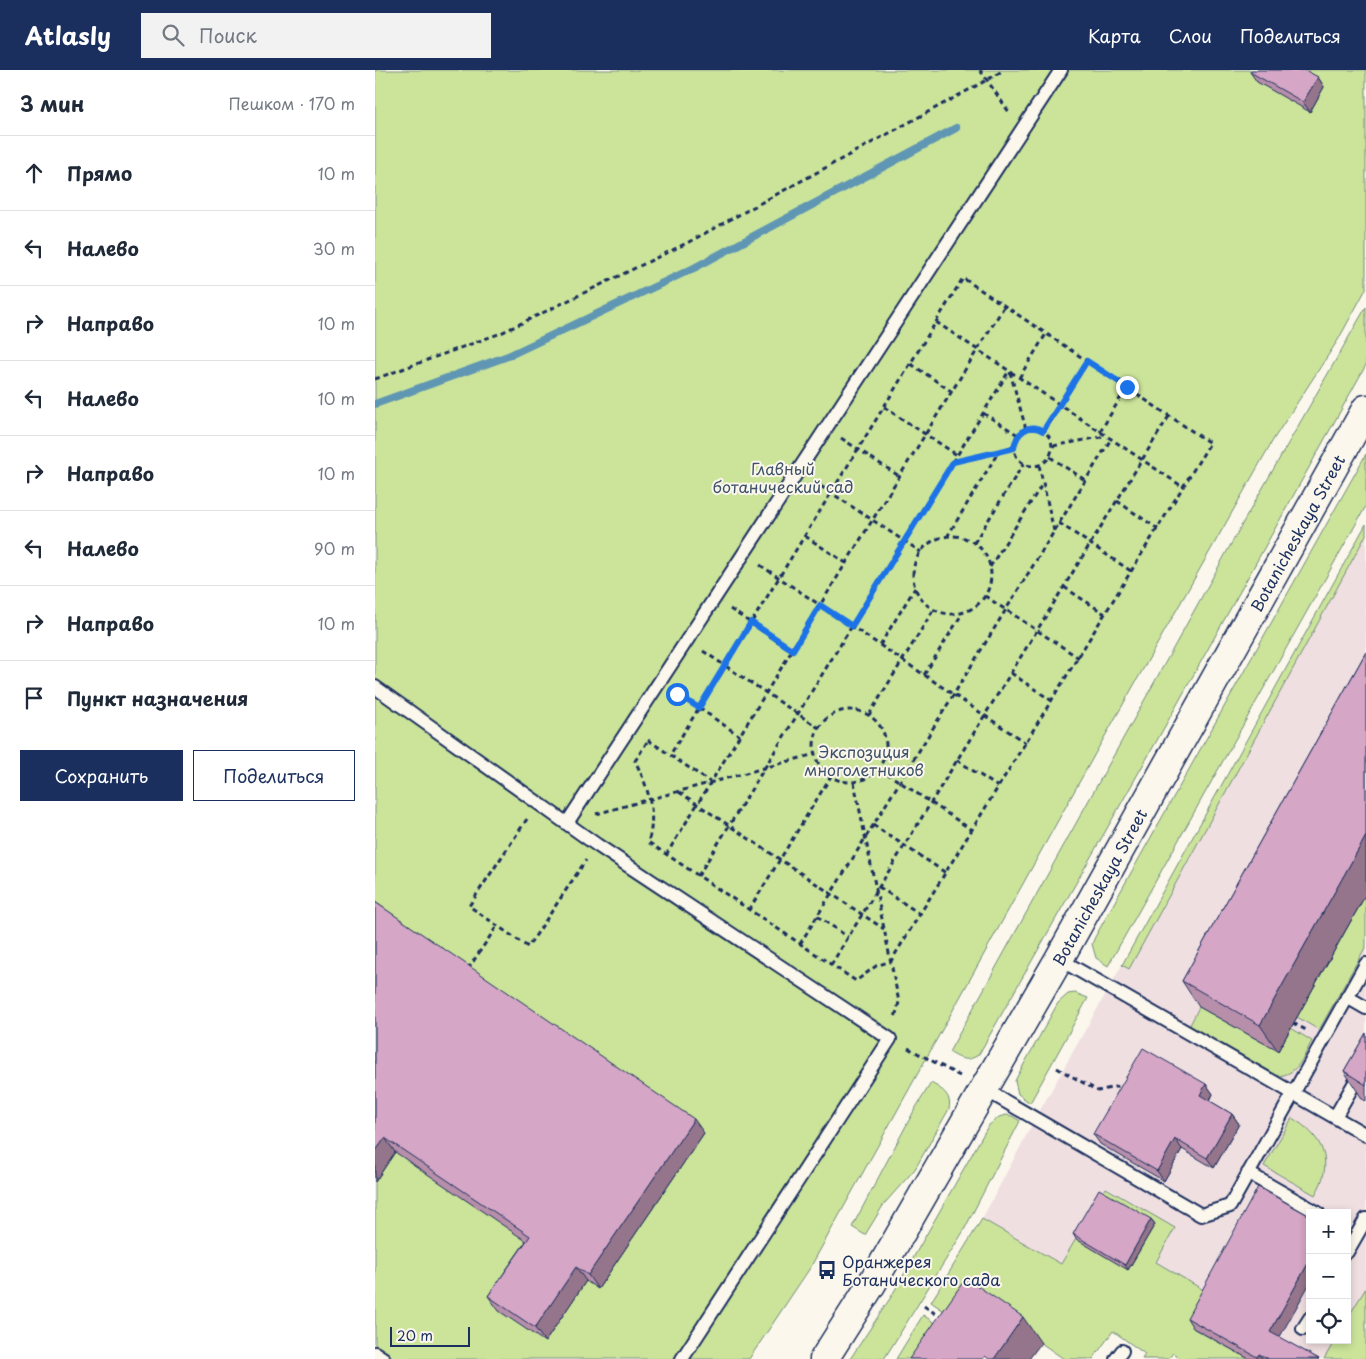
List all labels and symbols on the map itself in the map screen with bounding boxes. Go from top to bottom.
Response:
route end [1116,376,1139,399]
street label: Botanicheskaya Street [1244,450,1350,616]
park label: Главный ботанический сад [713,456,853,498]
route start [666,683,689,706]
park label: Экспозиция многолетников [804,739,924,781]
street label: Botanicheskaya Street [1046,804,1152,970]
place label: Оранжерея Ботанического сада [842,1249,1000,1291]
bus stop icon: Оранжерея Ботанического сада [816,1259,838,1281]
scale bar [390,1324,470,1347]

